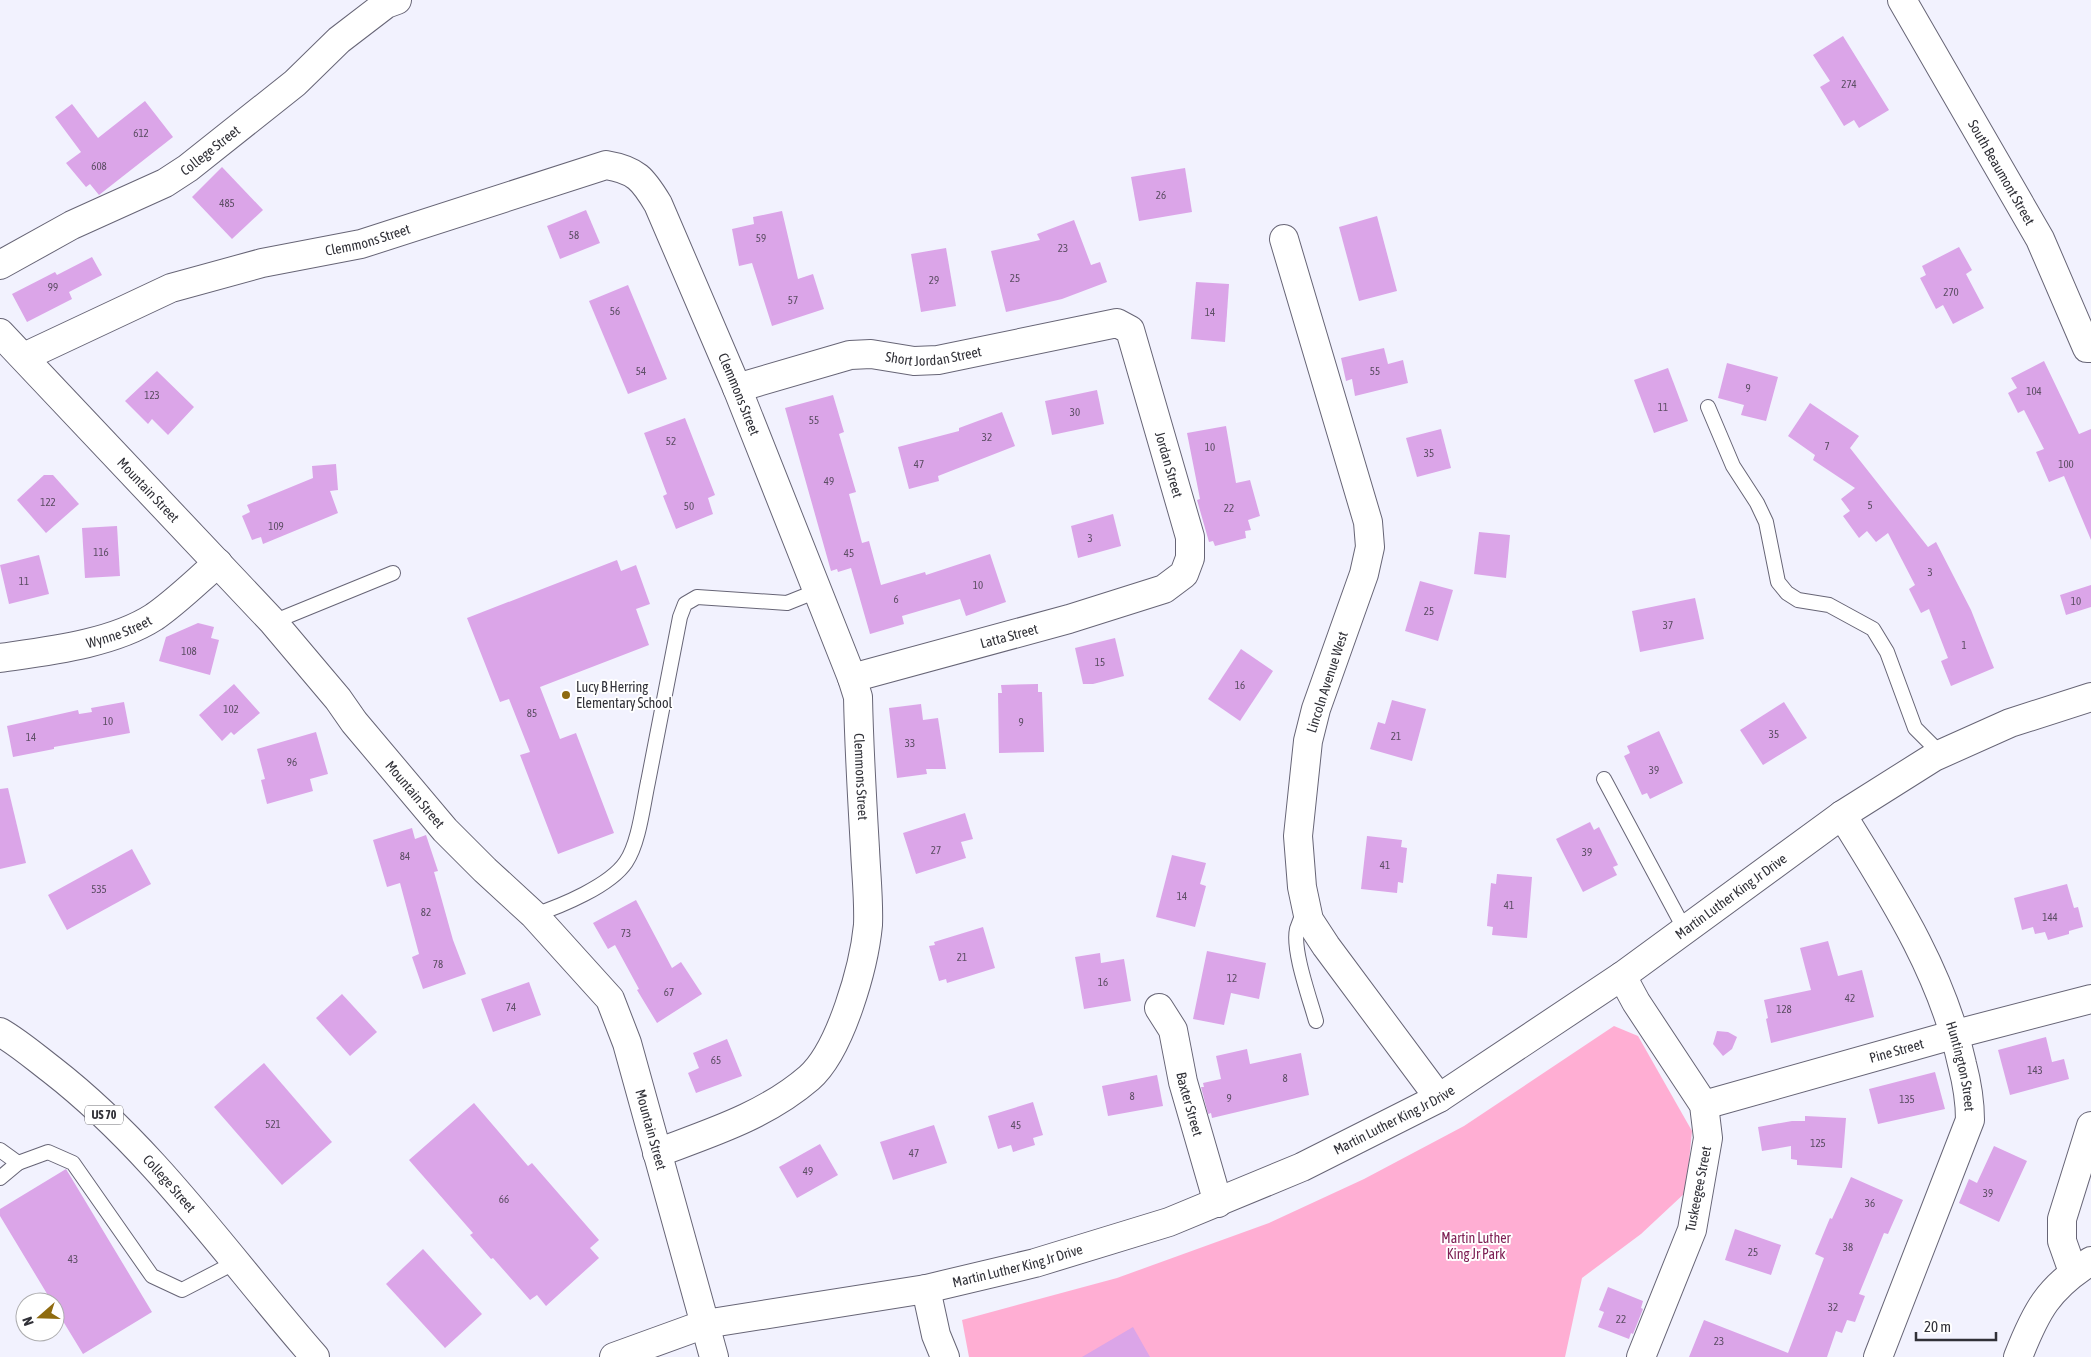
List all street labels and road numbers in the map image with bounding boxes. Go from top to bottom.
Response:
street label: South Beaumont Street [1965,117,2038,228]
street label: College Street [177,122,243,179]
street label: Clemmons Street [324,221,412,259]
street label: Short Jordan Street [884,343,983,369]
street label: Clemmons Street [715,351,763,438]
street label: Jordan Street [1152,430,1186,499]
street label: Mountain Street [114,454,183,526]
street label: Wynne Street [85,612,154,651]
street label: Latta Street [978,621,1040,651]
street label: Lincoln Avenue West [1303,629,1351,735]
street label: Clemmons Street [851,733,871,821]
street label: Mountain Street [382,758,448,831]
street label: Martin Luther King Jr Drive [1672,850,1790,942]
street label: Huntington Street [1943,1019,1978,1112]
street label: Pine Street [1868,1036,1925,1066]
street label: Baxter Street [1173,1071,1206,1138]
street label: Martin Luther King Jr Drive [1331,1082,1458,1158]
street label: Mountain Street [632,1088,670,1172]
road number: US 70 [85,1106,123,1124]
street label: Tuskeegee Street [1682,1145,1714,1233]
street label: College Street [140,1151,199,1215]
street label: Martin Luther King Jr Drive [951,1241,1085,1290]

